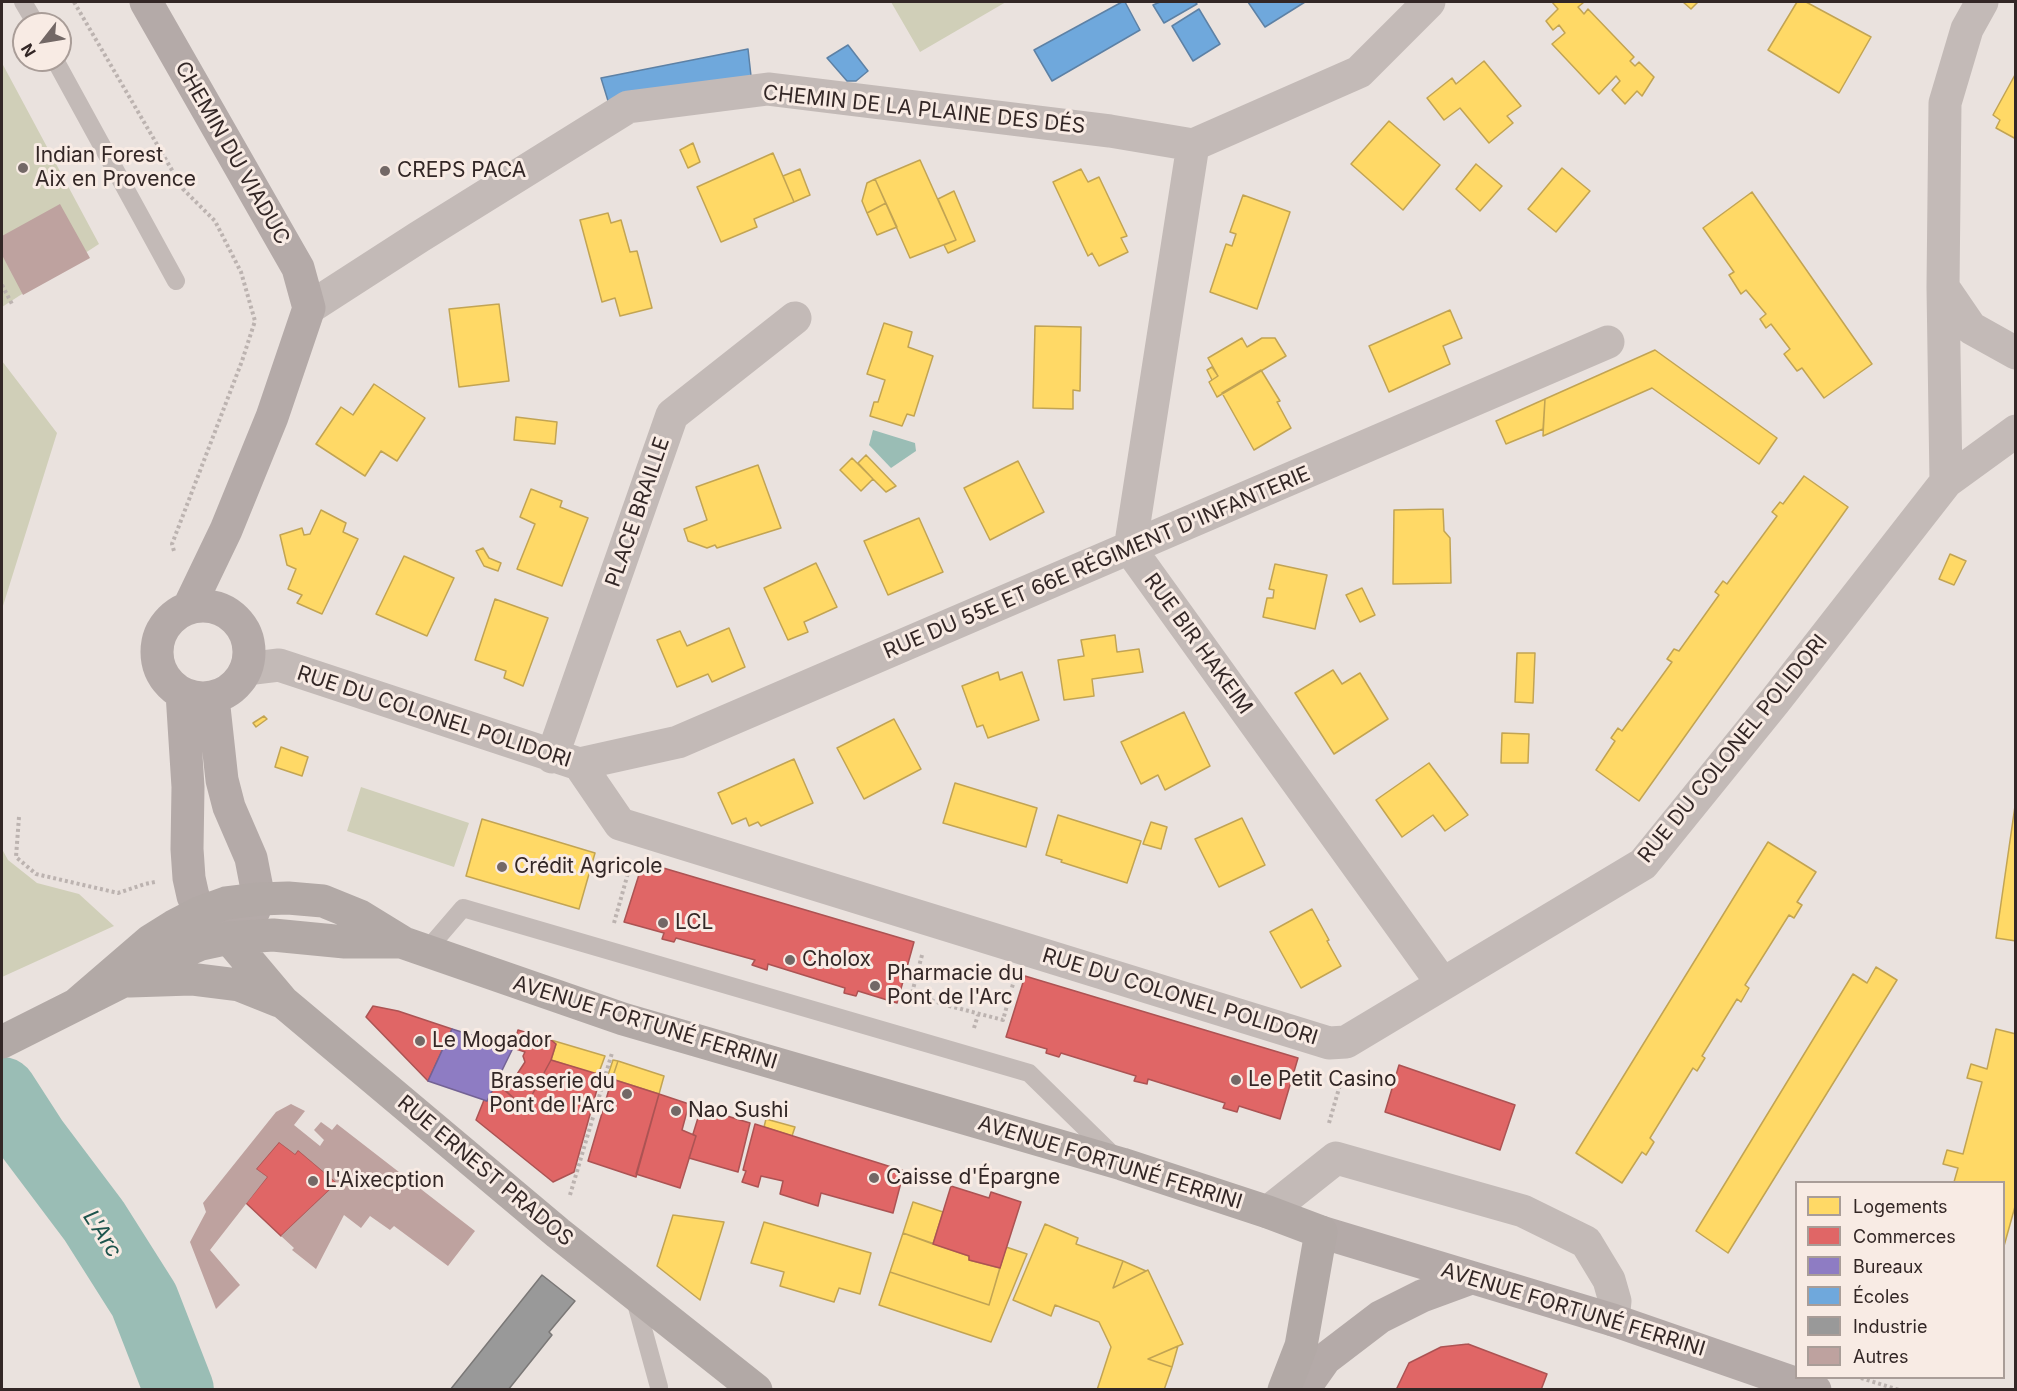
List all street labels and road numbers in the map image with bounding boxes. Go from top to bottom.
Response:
street label: CHEMIN DU VIADUC [169,57,295,249]
street label: CHEMIN DE LA PLAINE DES DÉS [762,81,1086,139]
street label: PLACE BRAILLE [601,434,675,590]
street label: RUE DU 55E ET 66E RÉGIMENT D'INFANTERIE [880,461,1314,665]
street label: RUE BIR HAKEIM [1138,569,1258,719]
street label: RUE DU COLONEL POLIDORI [1633,630,1833,868]
street label: RUE DU COLONEL POLIDORI [294,661,574,773]
street label: RUE DU COLONEL POLIDORI [1039,943,1321,1051]
street label: AVENUE FORTUNÉ FERRINI [510,971,780,1075]
street label: RUE ERNEST PRADOS [392,1090,578,1252]
street label: AVENUE FORTUNÉ FERRINI [975,1111,1245,1215]
street label: AVENUE FORTUNÉ FERRINI [1438,1258,1708,1362]

